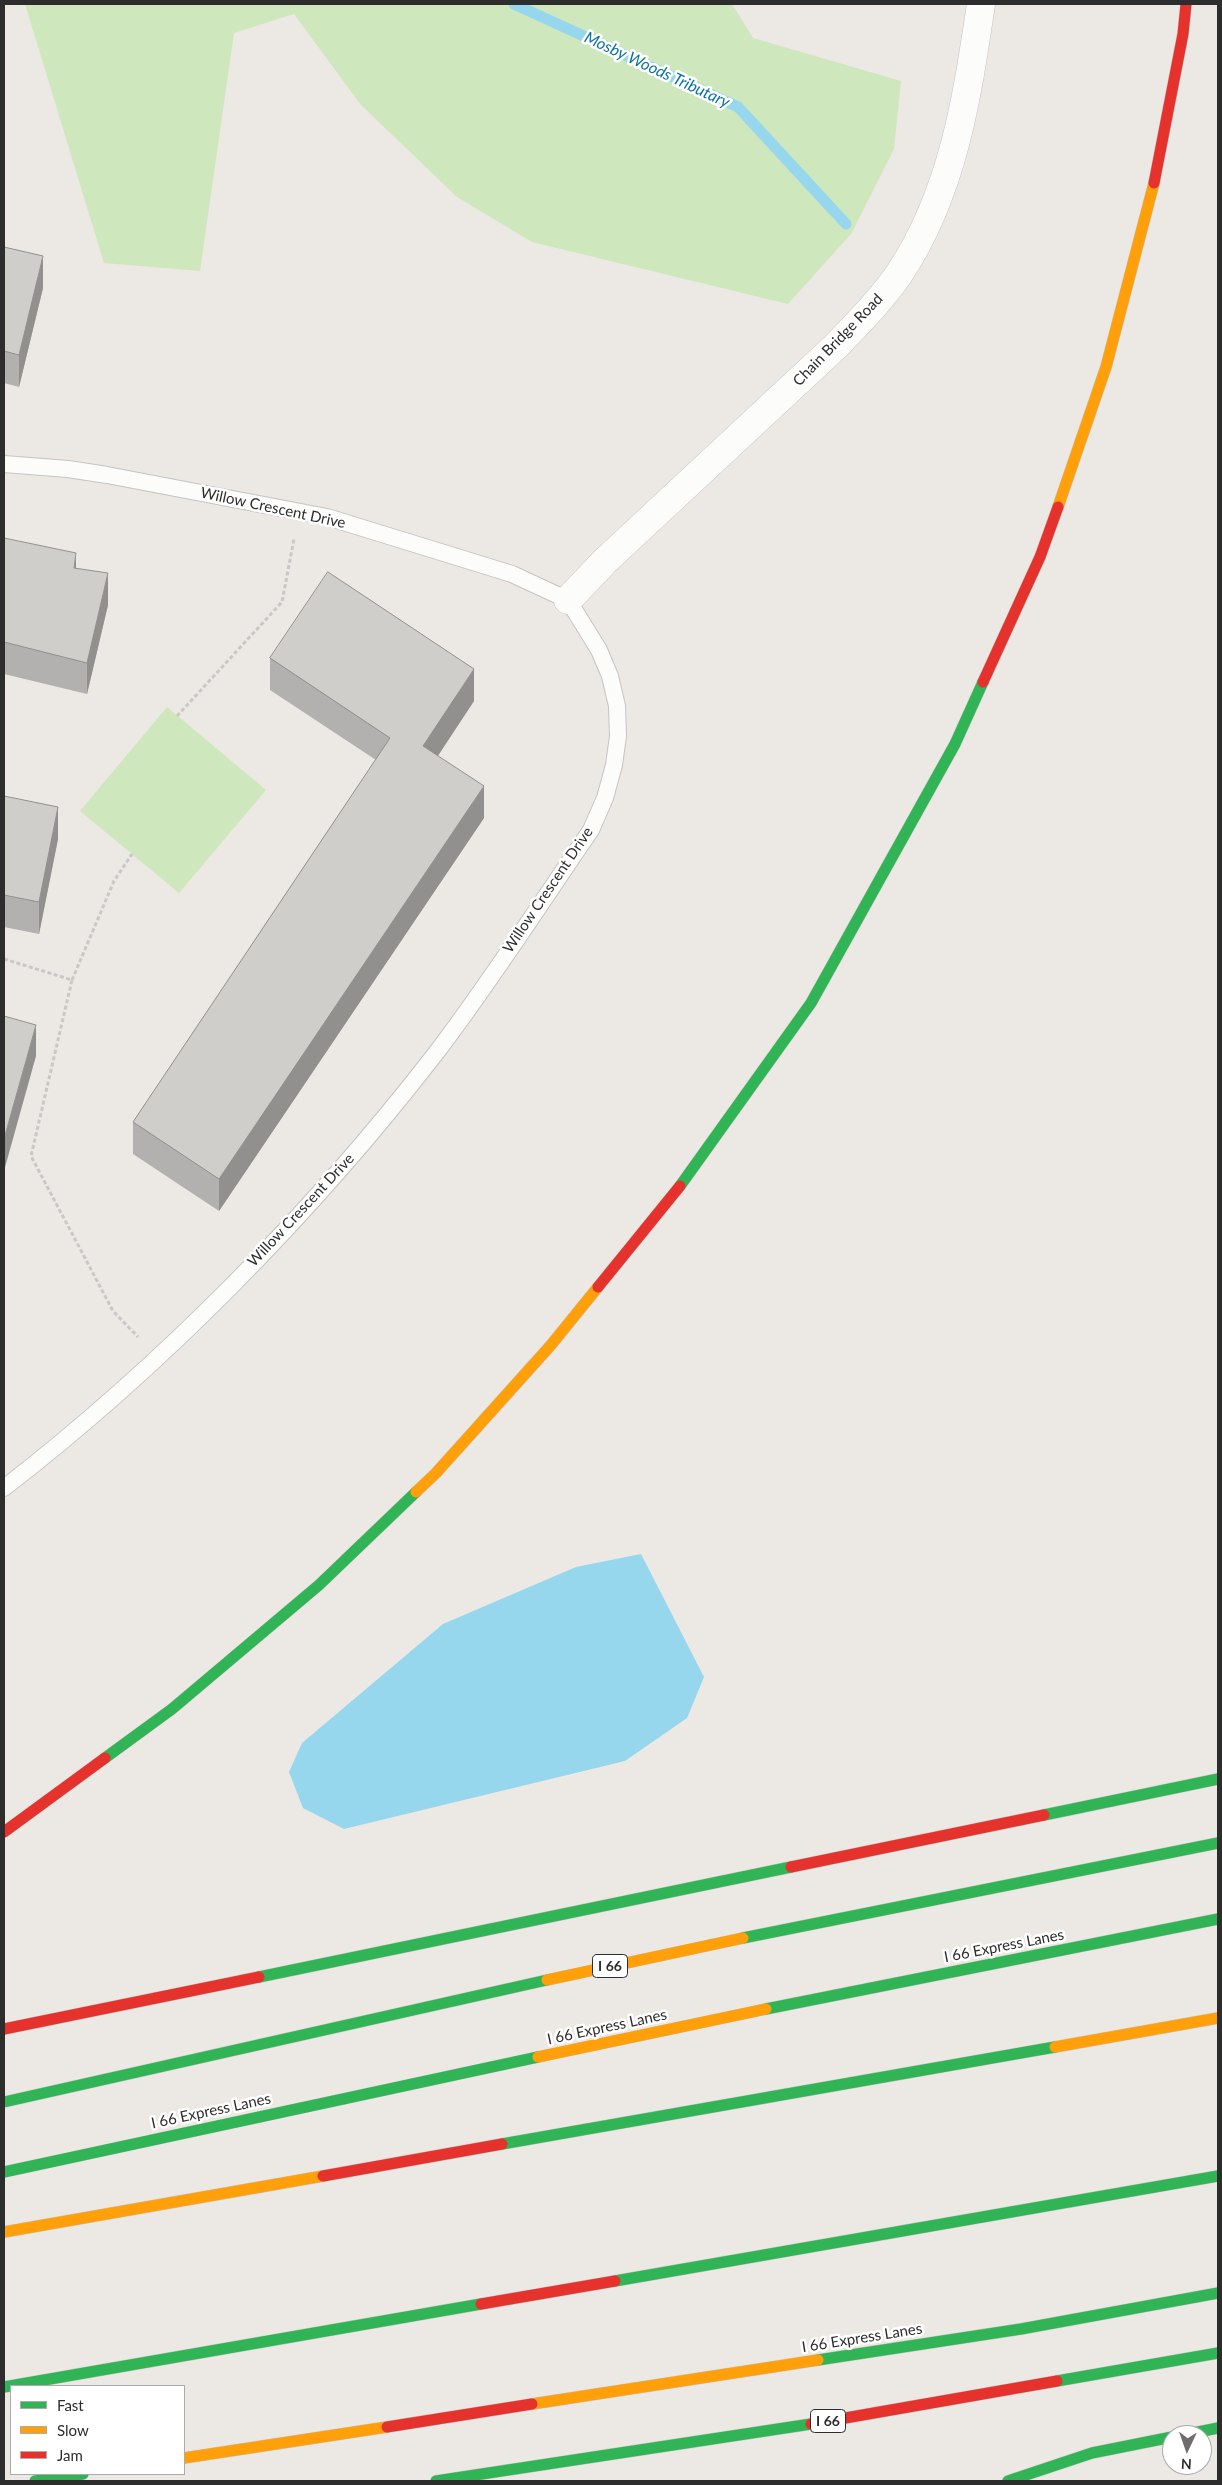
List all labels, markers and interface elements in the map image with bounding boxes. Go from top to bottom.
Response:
water label: Mosby Woods Tributary [581,28,733,112]
street label: Chain Bridge Road [789,290,887,390]
street label: Willow Crescent Drive [199,484,347,532]
street label: Willow Crescent Drive [499,824,597,956]
street label: Willow Crescent Drive [244,1150,358,1270]
street label: I 66 Express Lanes [943,1926,1065,1966]
road number: I 66 [592,1954,628,1978]
street label: I 66 Express Lanes [546,2006,668,2048]
street label: I 66 Express Lanes [150,2090,272,2132]
street label: I 66 Express Lanes [801,2320,923,2356]
legend [10,2385,185,2475]
text: Fast [57,2396,84,2414]
road number: I 66 [810,2410,846,2432]
text: Slow [57,2421,89,2439]
north arrow [1162,2425,1212,2475]
text: Jam [57,2446,83,2464]
text: N [1180,2456,1192,2473]

